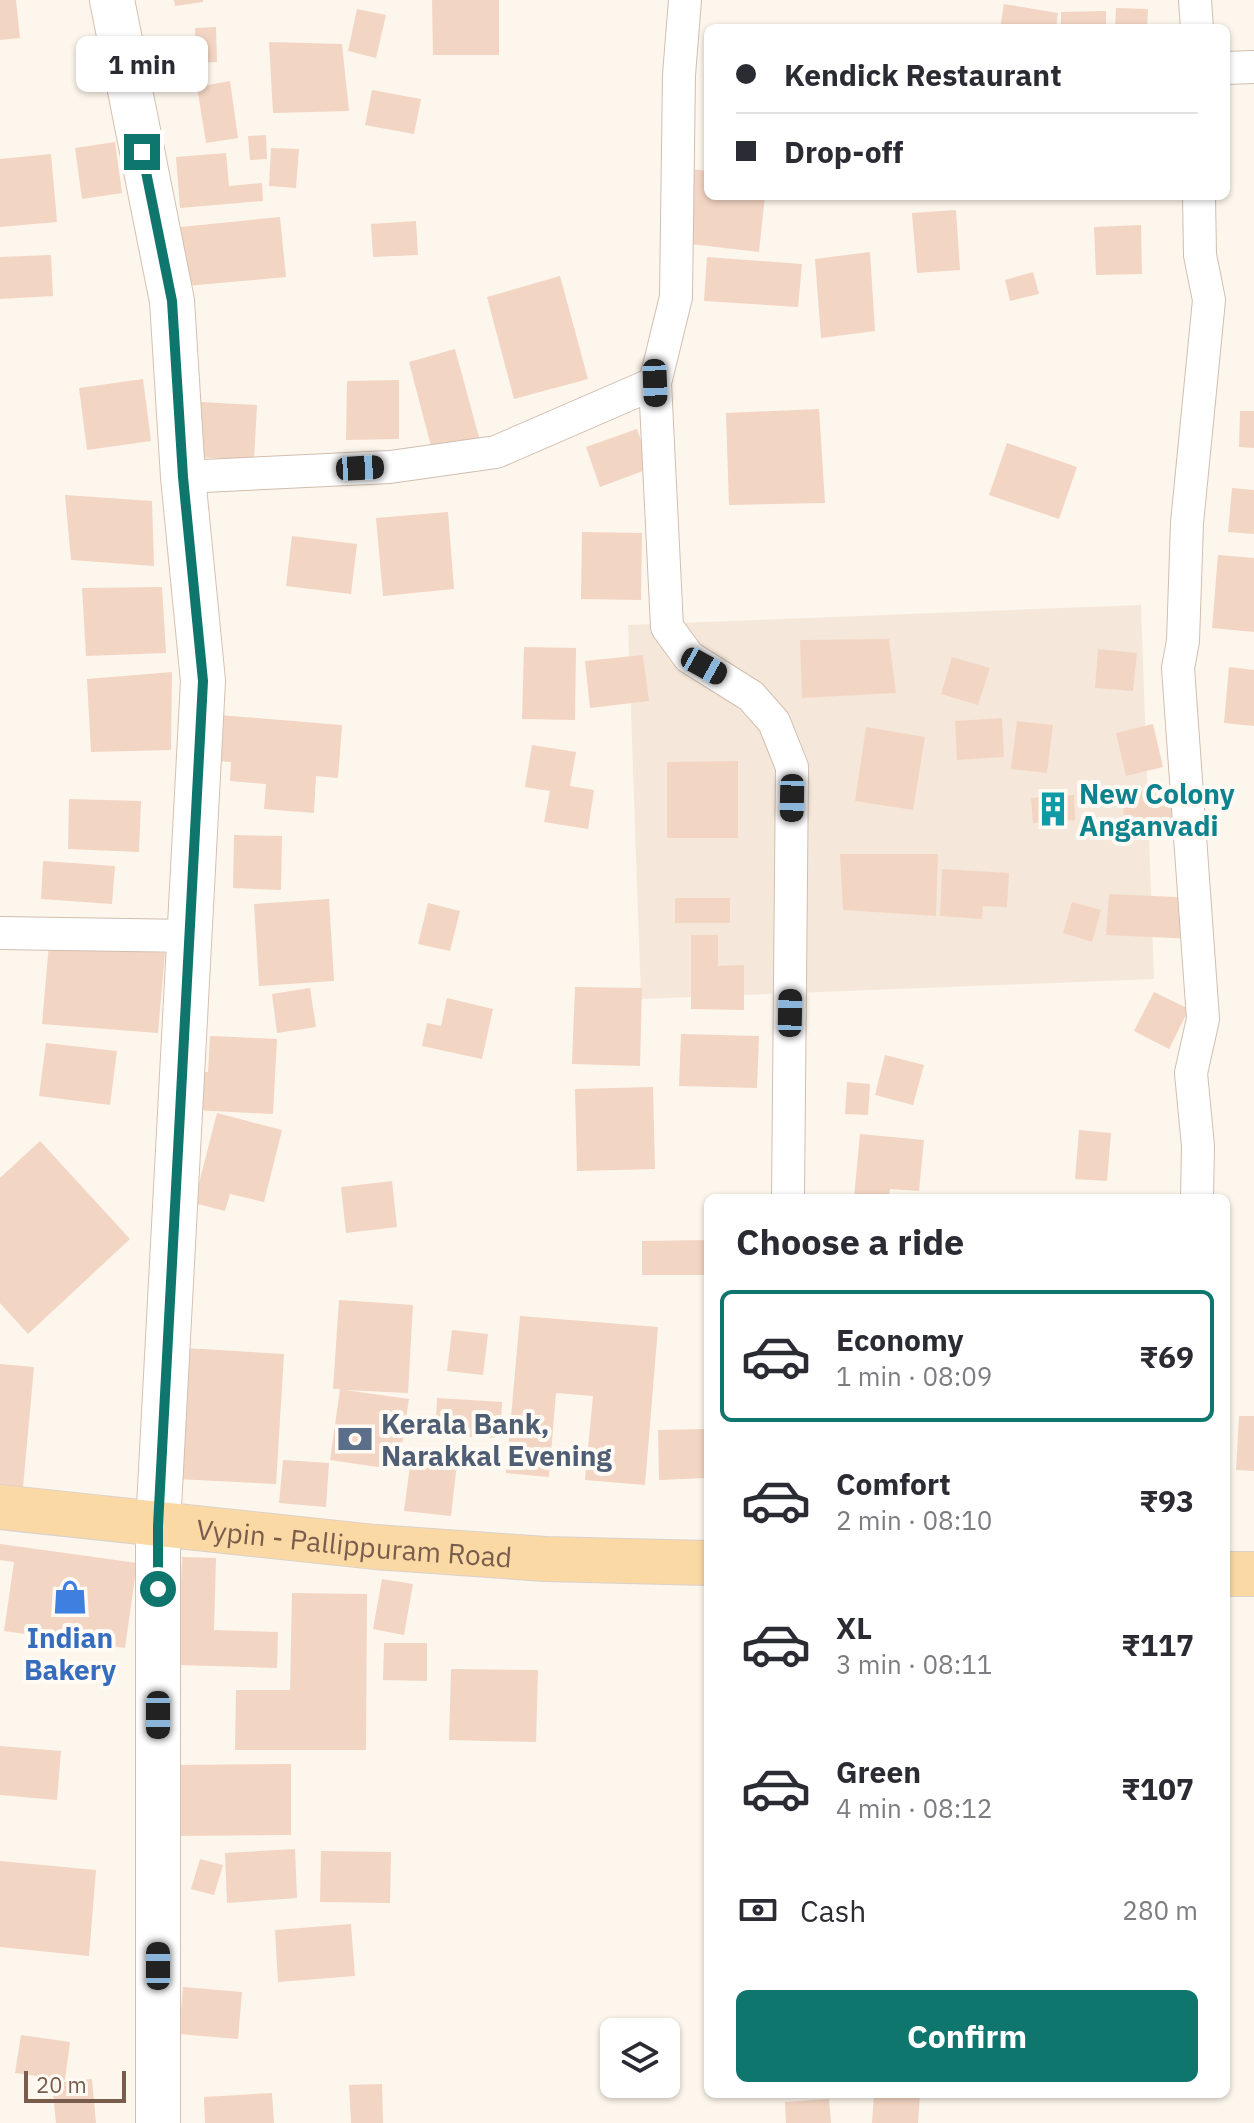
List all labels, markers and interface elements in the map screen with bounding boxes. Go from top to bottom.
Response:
callout: 1 min [76,36,208,92]
text: 1 min [108,47,176,81]
text: Kendick Restaurant [784,55,1062,94]
text: Drop-off [784,132,903,171]
route end [124,134,160,170]
car [642,359,668,407]
car [335,455,385,481]
car [677,644,731,688]
car [780,774,804,822]
place label: New Colony Anganvadi [1079,775,1235,844]
building icon: New Colony Anganvadi [1034,790,1072,828]
car [778,989,802,1037]
text: Choose a ride [736,1218,964,1265]
icon: car [740,1320,812,1392]
text: Economy [836,1320,964,1359]
text: ₹69 [1139,1337,1194,1376]
text: 1 min · 08:09 [836,1359,992,1393]
place label: Kerala Bank, Narakkal Evening [381,1405,612,1474]
bank icon: Kerala Bank, Narakkal Evening [336,1420,374,1458]
icon: car [740,1464,812,1536]
text: Comfort [836,1464,951,1503]
text: ₹93 [1139,1481,1194,1520]
text: 2 min · 08:10 [836,1503,992,1537]
street label: Vypin - Pallippuram Road [194,1510,513,1575]
route start [140,1571,176,1607]
shop icon: Indian Bakery [51,1578,89,1616]
icon: car [740,1608,812,1680]
text: XL [836,1608,872,1647]
place label: Indian Bakery [24,1619,116,1688]
text: ₹117 [1121,1625,1194,1664]
text: 3 min · 08:11 [836,1647,992,1681]
car [146,1691,170,1739]
icon: car [740,1752,812,1824]
text: Green [836,1752,921,1791]
text: ₹107 [1121,1769,1194,1808]
text: 4 min · 08:12 [836,1791,992,1825]
icon: cash [736,1888,780,1932]
text: Cash [800,1891,866,1930]
text: 280 m [1122,1893,1198,1927]
car [146,1942,170,1990]
button: Confirm [736,1990,1198,2082]
map controls [600,2018,680,2098]
button: layers [600,2018,680,2098]
scale bar [24,2067,126,2103]
text: 20 m [36,2070,87,2099]

